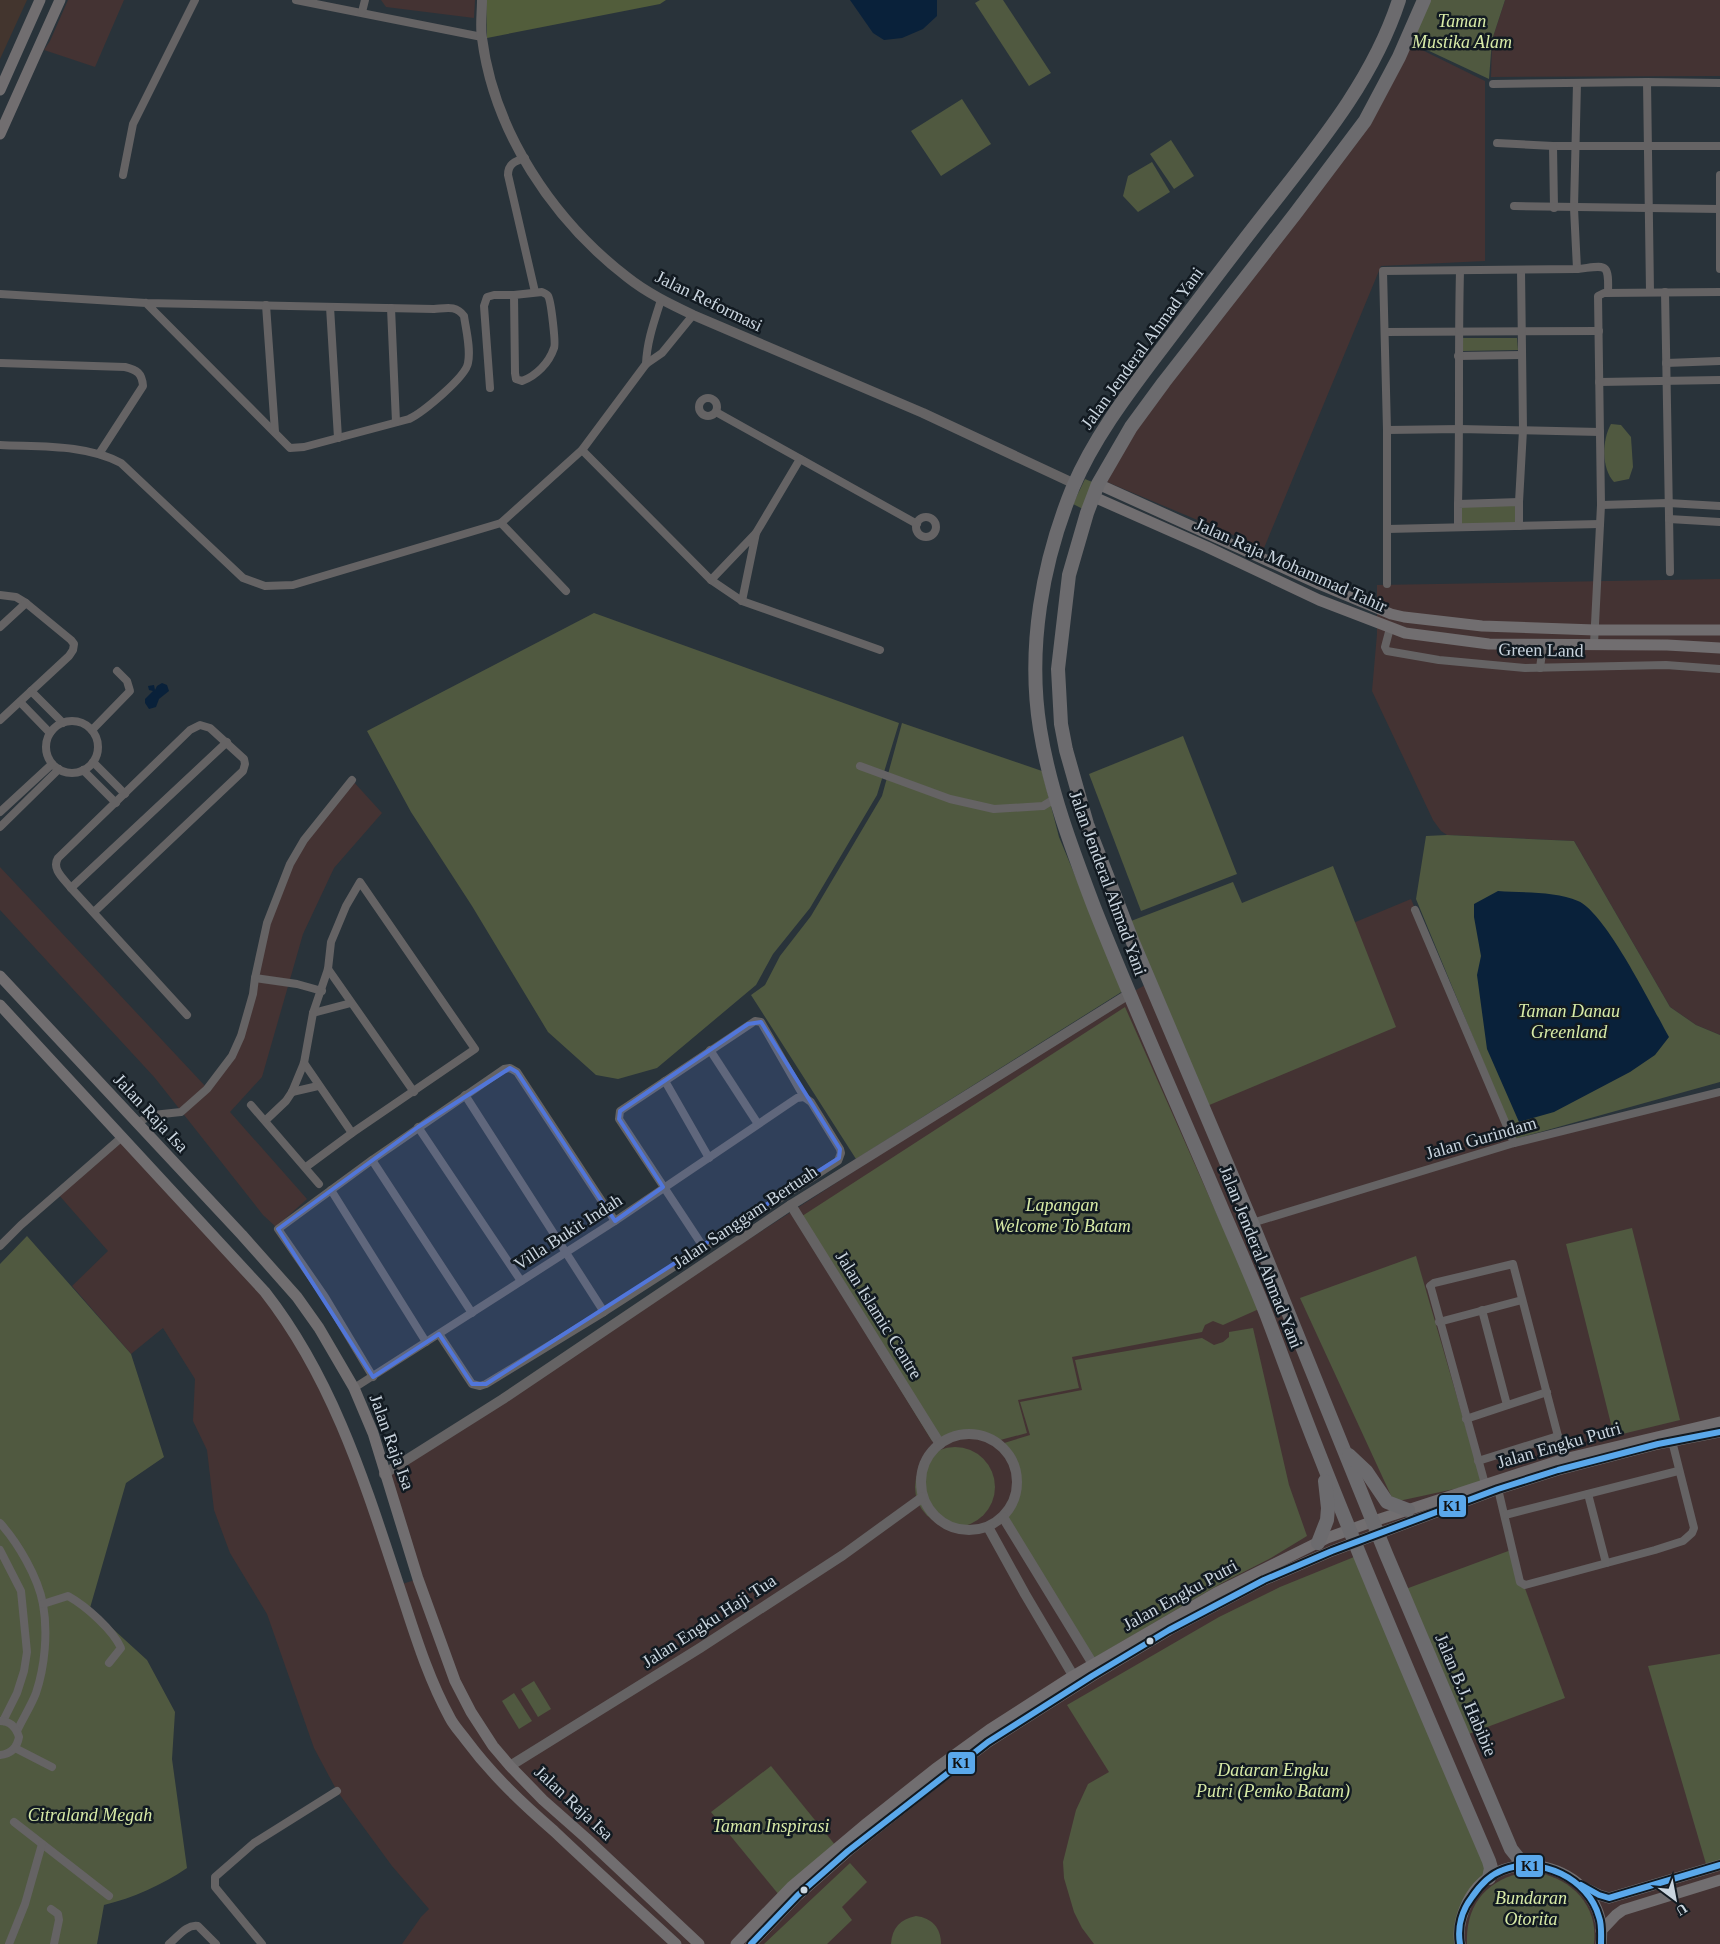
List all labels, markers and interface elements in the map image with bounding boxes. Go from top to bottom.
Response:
park label: Taman Mustika Alam [1411,11,1512,52]
street label: Jalan Jenderal Ahmad Yani [1077,263,1207,433]
street label: Jalan Reformasi [652,266,766,336]
street label: Jalan Raja Mohammad Tahir [1192,514,1390,616]
street label: Green Land [1498,639,1584,661]
street label: Jalan Jenderal Ahmad Yani [1065,788,1151,978]
park label: Taman Danau Greenland [1518,1001,1620,1042]
street label: Jalan Raja Isa [110,1070,192,1156]
street label: Jalan Gurindam [1423,1113,1539,1163]
street label: Jalan Sanggam Bertuah [669,1161,821,1273]
street label: Jalan Jenderal Ahmad Yani [1215,1163,1307,1351]
street label: Villa Bukit Indah [510,1190,626,1274]
park label: Lapangan Welcome To Batam [993,1195,1131,1236]
street label: Jalan Islamic Centre [832,1247,926,1383]
street label: Jalan Raja Isa [366,1392,418,1492]
street label: Jalan Engku Putri [1495,1418,1623,1472]
line badge: K1 [1438,1494,1467,1518]
text: K1 [1443,1499,1461,1514]
street label: Jalan Engku Putri [1119,1555,1241,1635]
street label: Jalan Engku Haji Tua [638,1570,780,1672]
street label: Jalan B.J. Habibie [1431,1631,1501,1759]
unlabelled marker [1145,1636,1155,1646]
line badge: K1 [947,1751,976,1775]
text: K1 [952,1756,970,1771]
park label: Dataran Engku Putri (Pemko Batam) [1195,1760,1350,1802]
street label: Jalan Raja Isa [531,1762,617,1844]
park label: Citraland Megah [28,1805,152,1825]
park label: Taman Inspirasi [713,1816,829,1836]
line badge: K1 [1515,1854,1544,1878]
text: K1 [1521,1859,1539,1874]
north arrow [1650,1874,1700,1924]
unlabelled marker [799,1885,809,1895]
park label: Bundaran Otorita [1495,1888,1567,1929]
text: U [1673,1901,1690,1919]

